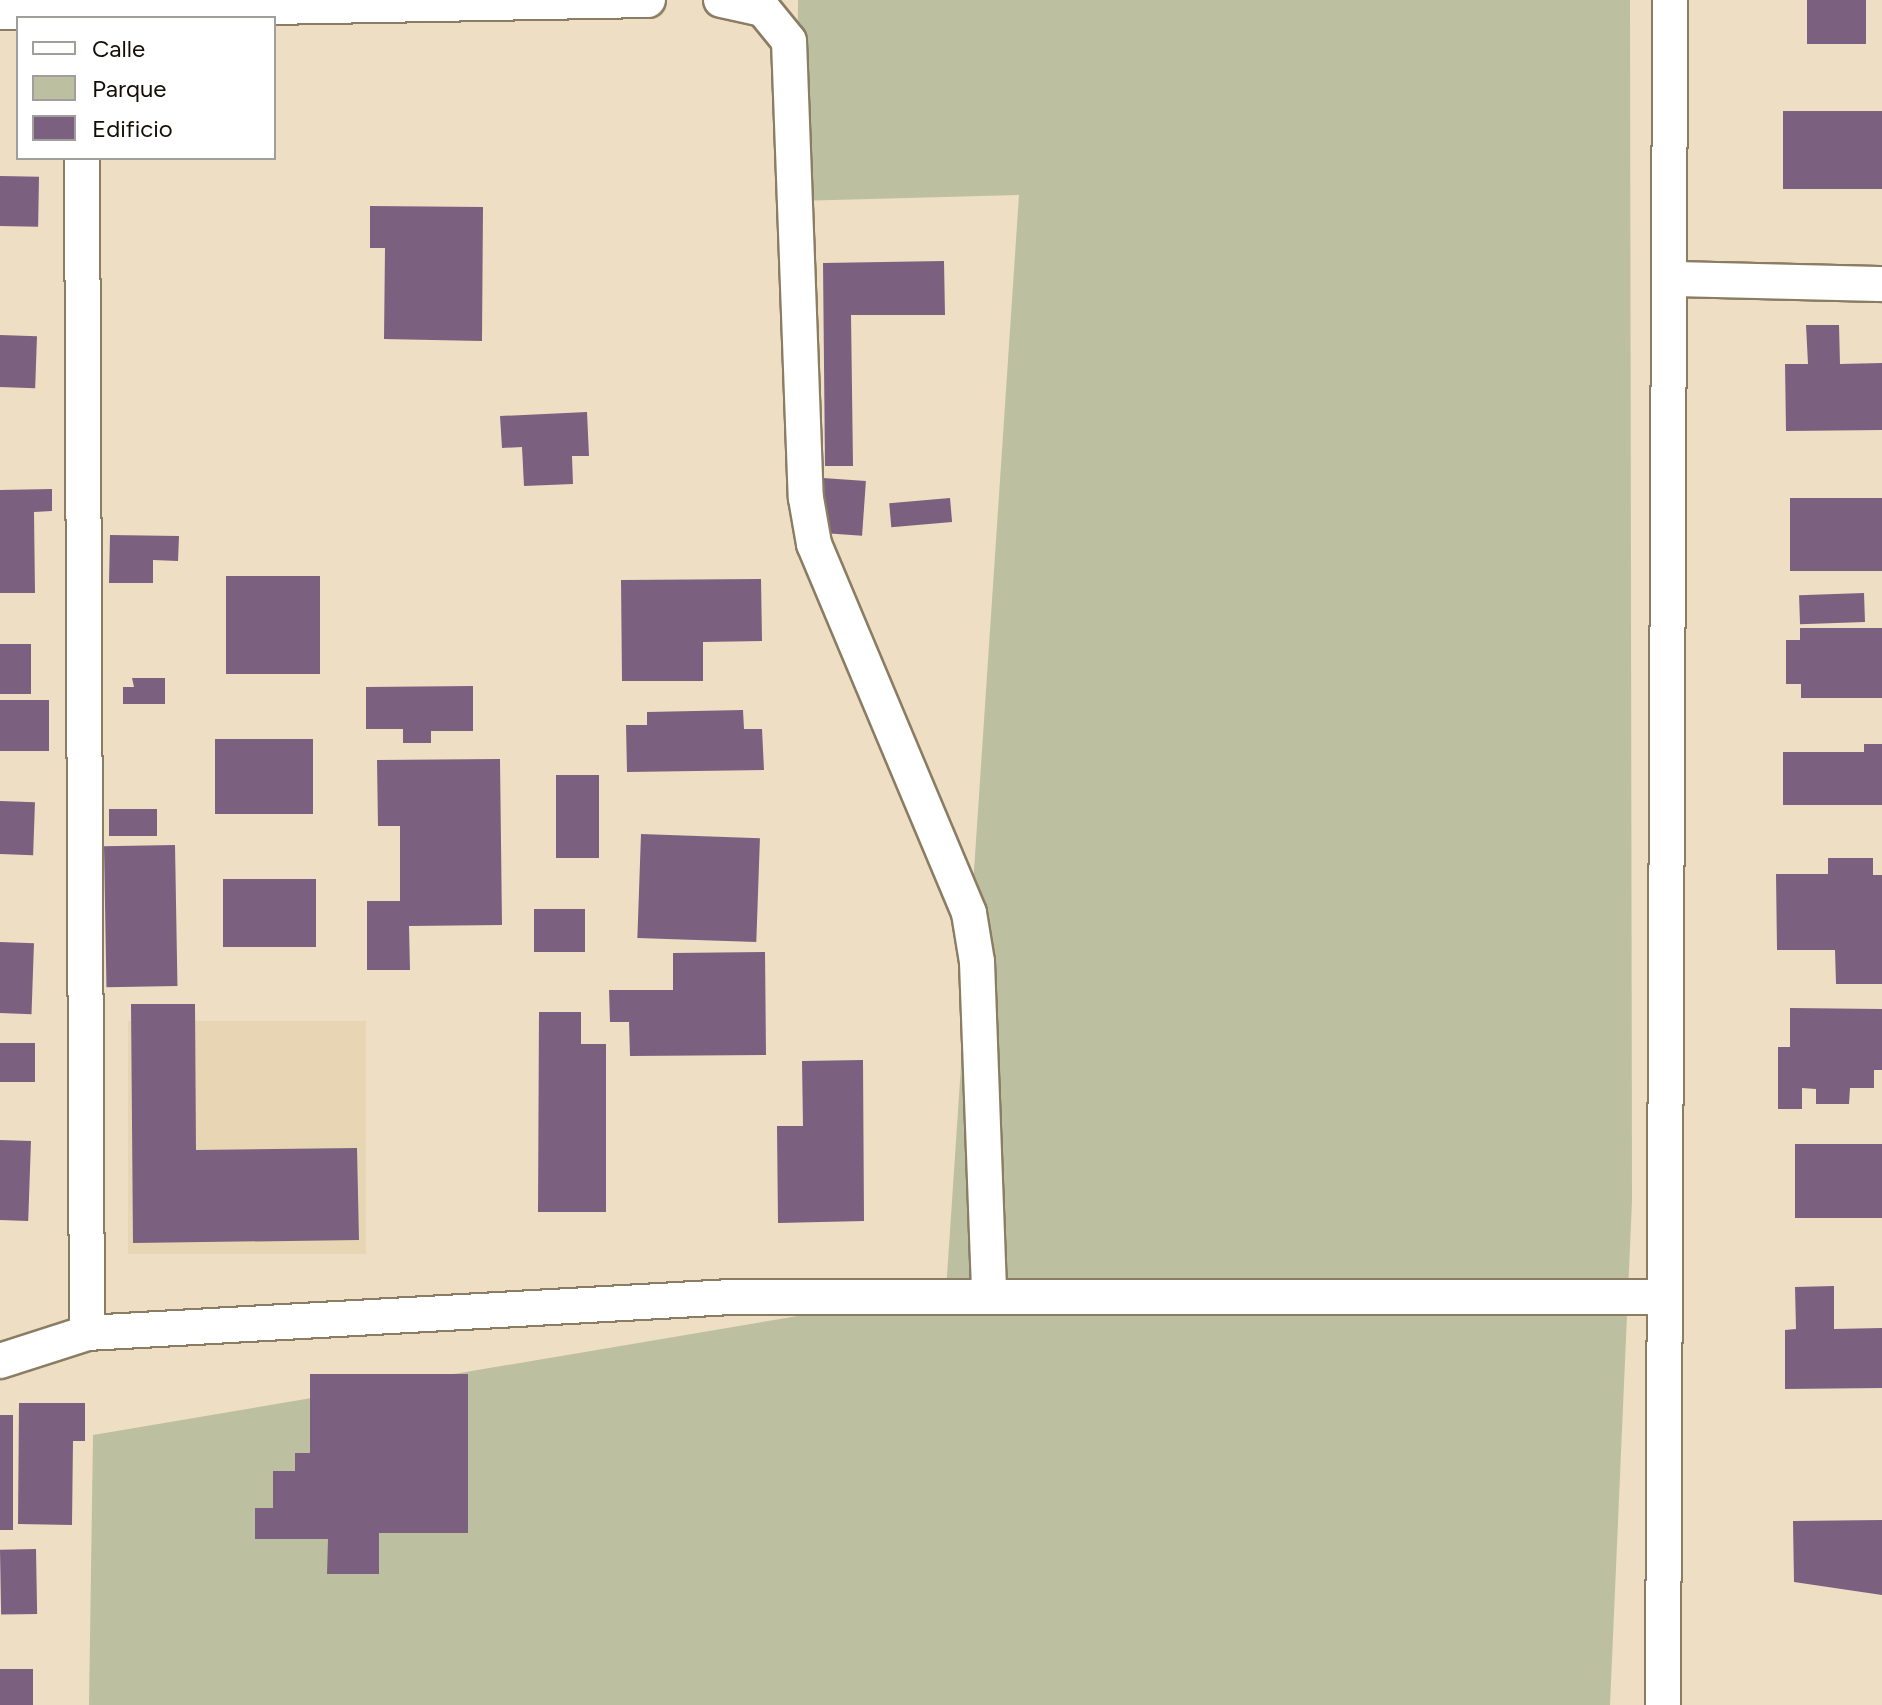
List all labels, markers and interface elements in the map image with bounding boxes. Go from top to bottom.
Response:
legend [16,16,276,160]
text: Calle [92,34,145,63]
text: Parque [92,74,166,103]
text: Edificio [92,114,173,143]

